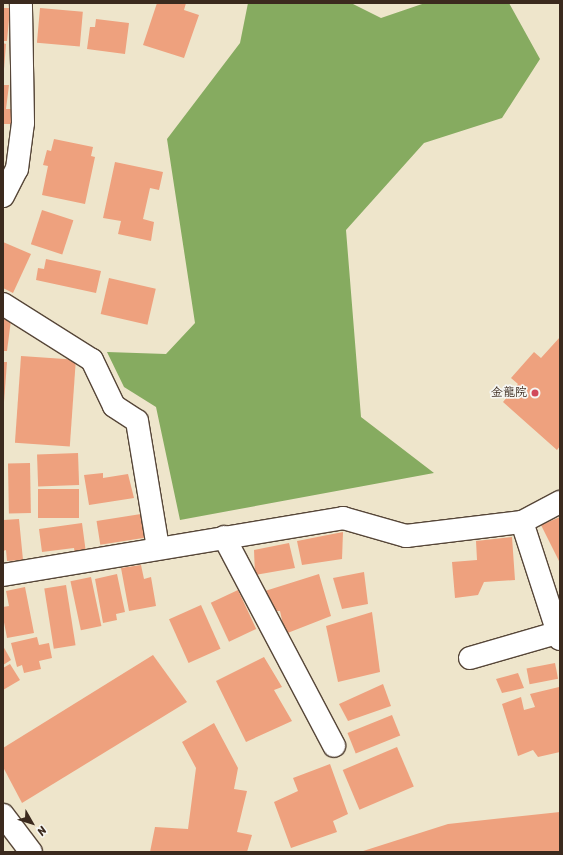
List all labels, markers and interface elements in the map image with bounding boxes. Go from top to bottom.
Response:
place label: 金龍院 [491,386,527,400]
marker: 金龍院 [530,388,540,398]
north arrow [12,803,52,843]
text: N [32,822,51,840]

